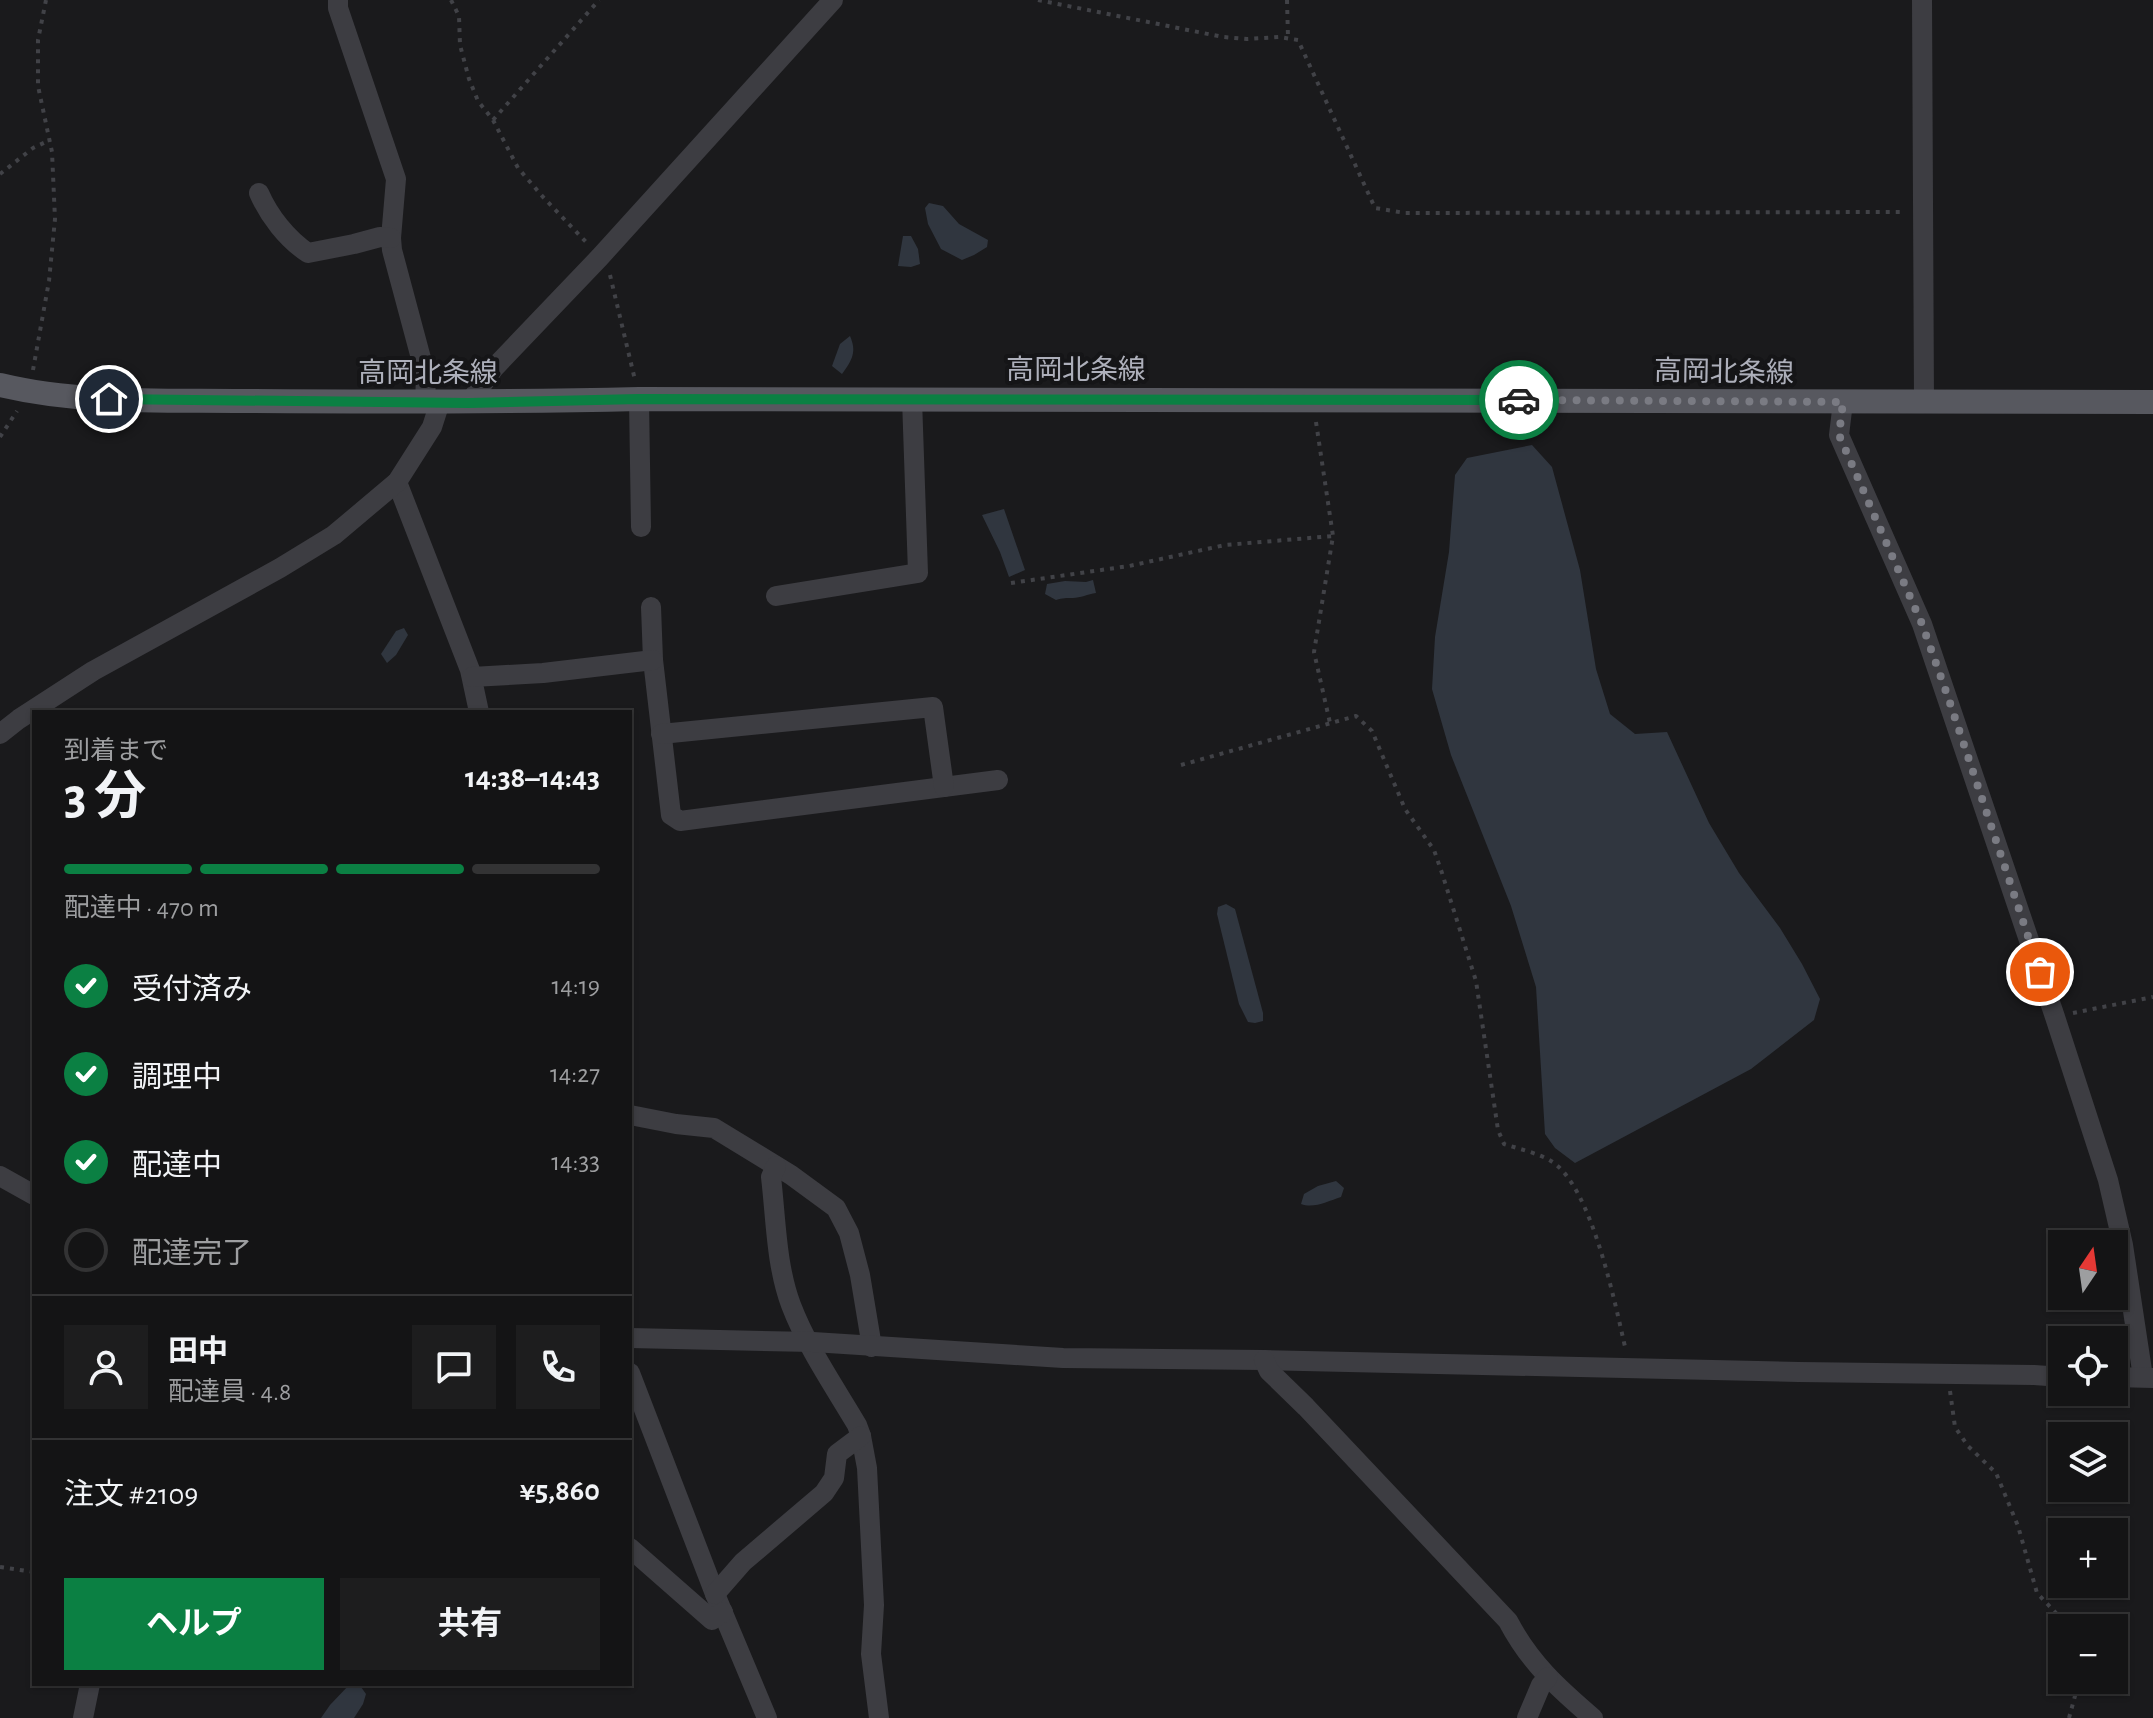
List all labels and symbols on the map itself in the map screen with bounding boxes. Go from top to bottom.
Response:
street label: 高岡北条線 [1006,355,1146,385]
street label: 高岡北条線 [1654,356,1794,388]
street label: 高岡北条線 [358,358,498,388]
courier [1479,360,1559,440]
pin [75,365,143,433]
pin [2006,938,2074,1006]
north arrow [2048,1230,2128,1310]

